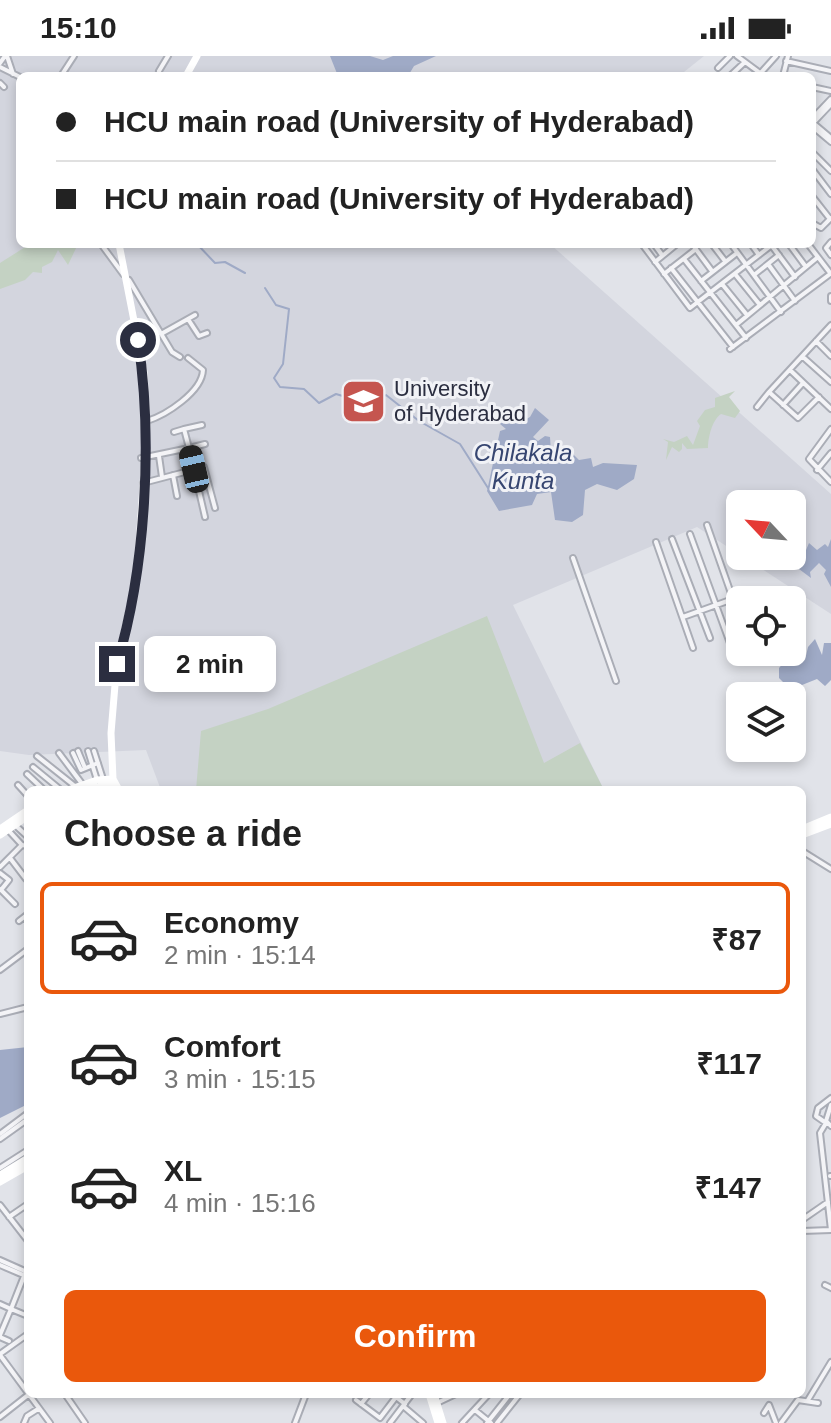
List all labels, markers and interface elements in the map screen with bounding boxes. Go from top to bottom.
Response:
text: 15:10 [40,11,117,44]
text: HCU main road (University of Hyderabad) [104,105,694,138]
text: HCU main road (University of Hyderabad) [104,182,694,215]
route start [120,322,156,358]
place label: University of Hyderabad [394,376,526,426]
school or university icon: University of Hyderabad [339,377,387,425]
water label: Chilakala Kunta [474,439,572,494]
car [177,443,211,495]
north arrow [726,490,806,570]
map controls [726,490,806,762]
button: locate [726,586,806,666]
callout: 2 min [145,636,277,692]
route end [99,646,135,682]
text: 2 min [176,649,244,679]
button: layers [726,682,806,762]
text: Choose a ride [64,813,302,854]
icon: car [68,902,140,974]
text: Economy [164,906,299,939]
text: ₹87 [711,923,762,956]
text: 2 min · 15:14 [164,940,316,970]
icon: car [68,1026,140,1098]
text: Comfort [164,1030,281,1063]
text: ₹117 [696,1047,762,1080]
text: 3 min · 15:15 [164,1064,316,1094]
icon: car [68,1150,140,1222]
text: XL [164,1154,202,1187]
text: ₹147 [695,1171,762,1204]
text: 4 min · 15:16 [164,1188,316,1218]
button: Confirm [64,1290,766,1382]

